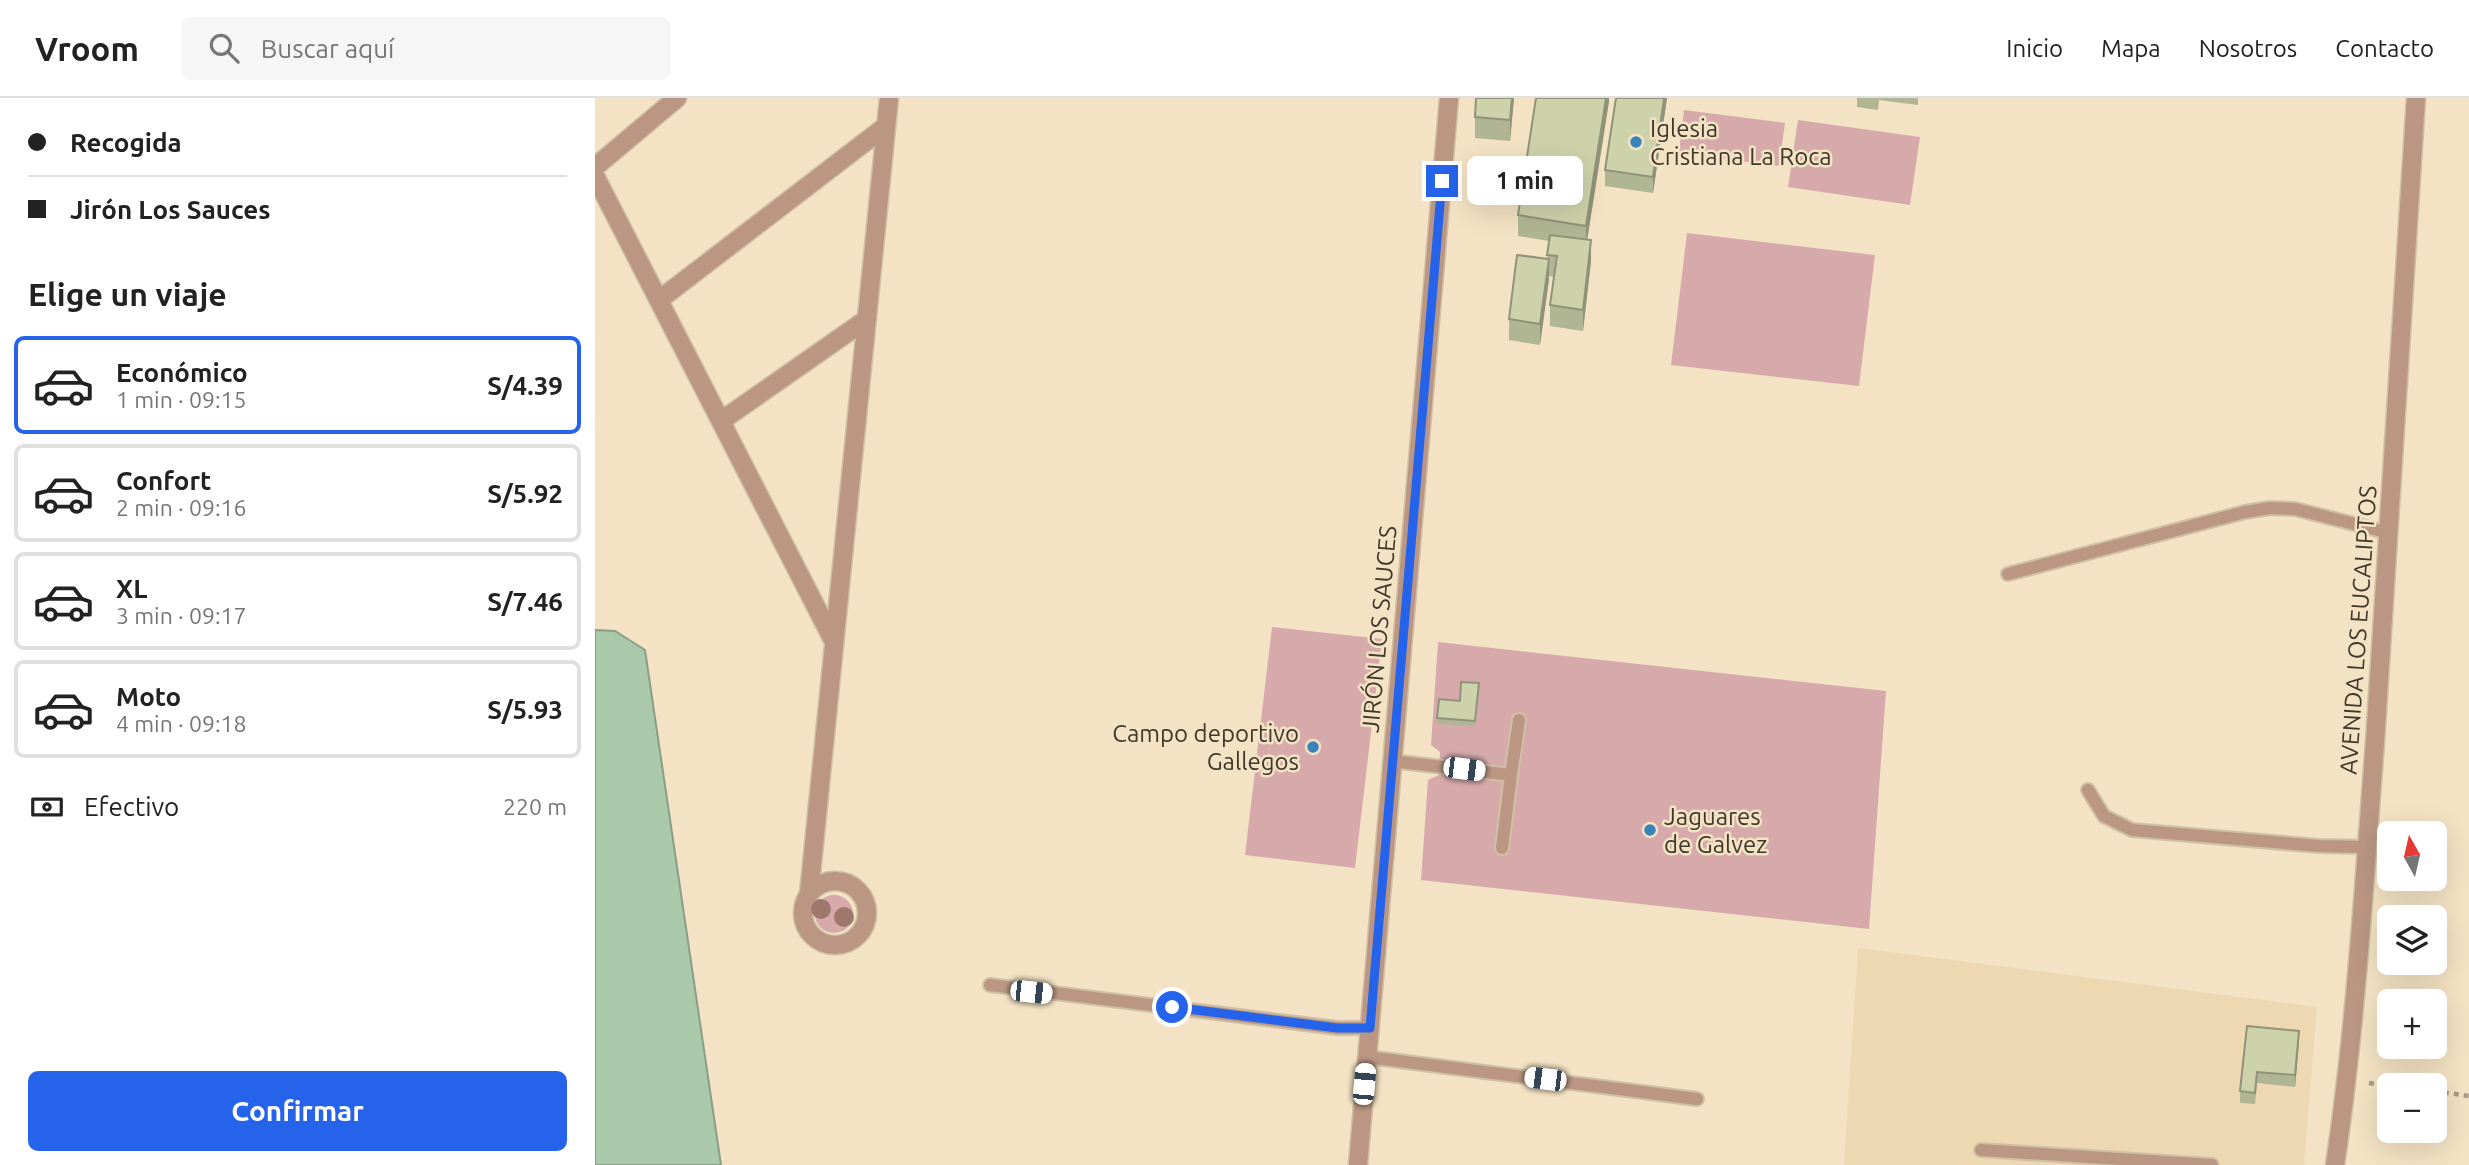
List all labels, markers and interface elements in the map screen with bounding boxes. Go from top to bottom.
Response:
search box [181,17,671,80]
icon: search [205,29,243,67]
text: Vroom [35,30,139,67]
text: Buscar aquí [261,34,394,63]
text: Inicio [2006,35,2063,62]
text: Mapa [2101,35,2161,62]
text: Nosotros [2199,35,2297,62]
text: Contacto [2335,35,2434,62]
place label: Iglesia Cristiana La Roca [1650,115,1832,170]
text: Recogida [70,128,182,157]
marker: Iglesia Cristiana La Roca [1628,134,1644,150]
callout: 1 min [1467,156,1582,206]
route end [1426,165,1458,197]
text: 1 min [1496,168,1554,193]
text: Jirón Los Sauces [70,195,271,224]
text: Elige un viaje [28,276,227,312]
icon: car [32,354,95,417]
text: Económico [116,358,248,387]
text: S/4.39 [487,371,563,400]
text: 1 min · 09:15 [116,387,247,412]
icon: car [32,462,95,525]
text: Confort [116,466,211,495]
text: S/5.92 [487,479,563,508]
street label: AVENIDA LOS EUCALIPTOS [2334,485,2382,775]
text: 2 min · 09:16 [116,495,247,520]
street label: JIRÓN LOS SAUCES [1356,524,1401,734]
icon: car [32,570,95,633]
text: XL [116,574,147,603]
text: S/7.46 [487,587,563,616]
text: 3 min · 09:17 [116,603,247,628]
icon: car [32,678,95,741]
text: Moto [116,682,181,711]
text: S/5.93 [487,695,563,724]
text: 4 min · 09:18 [116,711,247,736]
place label: Campo deportivo Gallegos [1112,720,1299,775]
marker: Campo deportivo Gallegos [1305,739,1321,755]
car [1442,756,1487,782]
icon: cash [28,788,66,826]
text: Efectivo [84,792,179,821]
text: 220 m [503,794,567,819]
place label: Jaguares de Galvez [1664,803,1767,858]
north arrow [2377,821,2447,891]
map controls [2377,821,2447,1143]
marker: Jaguares de Galvez [1642,822,1658,838]
button: layers [2377,905,2447,975]
car [1010,979,1053,1005]
button: + [2377,989,2447,1059]
route start [1156,991,1188,1023]
car [1352,1062,1377,1106]
car [1523,1066,1568,1092]
button: Confirmar [28,1071,567,1151]
button: − [2377,1073,2447,1143]

